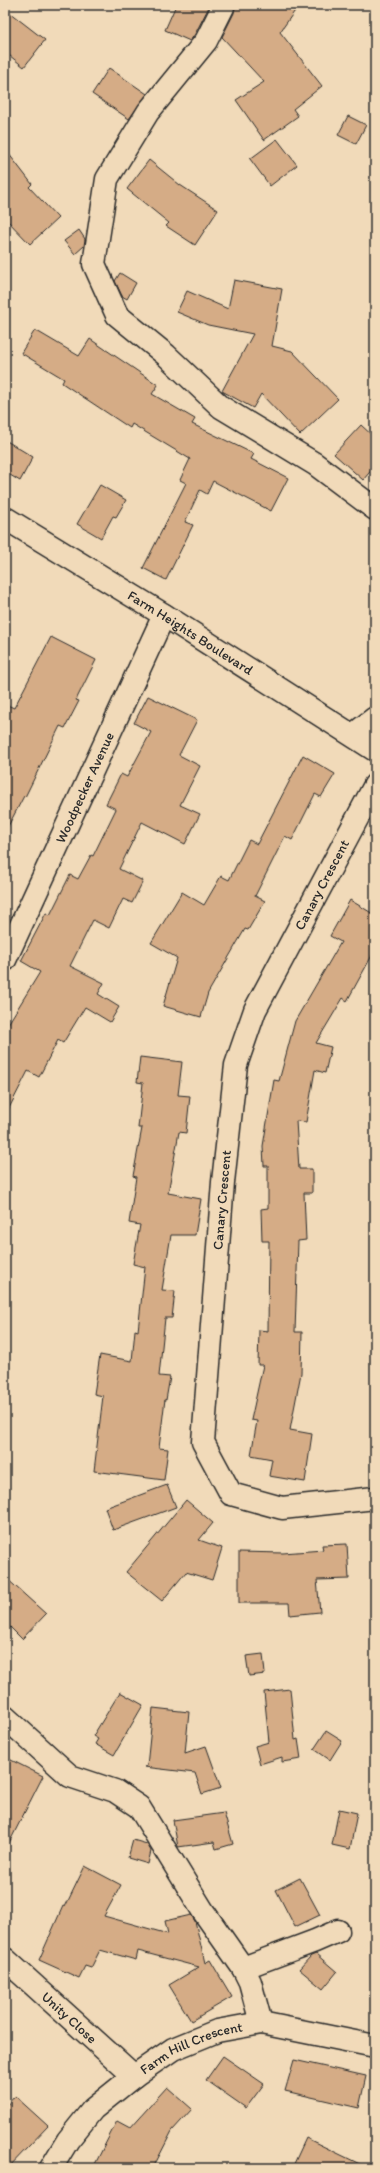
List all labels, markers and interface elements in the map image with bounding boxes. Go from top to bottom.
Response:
street label: Farm Heights Boulevard [125,587,257,679]
street label: Woodpecker Avenue [52,729,118,846]
street label: Canary Crescent [291,837,353,933]
street label: Canary Crescent [209,1149,235,1251]
street label: Unity Close [38,1988,101,2047]
street label: Farm Hill Crescent [136,2018,244,2078]

